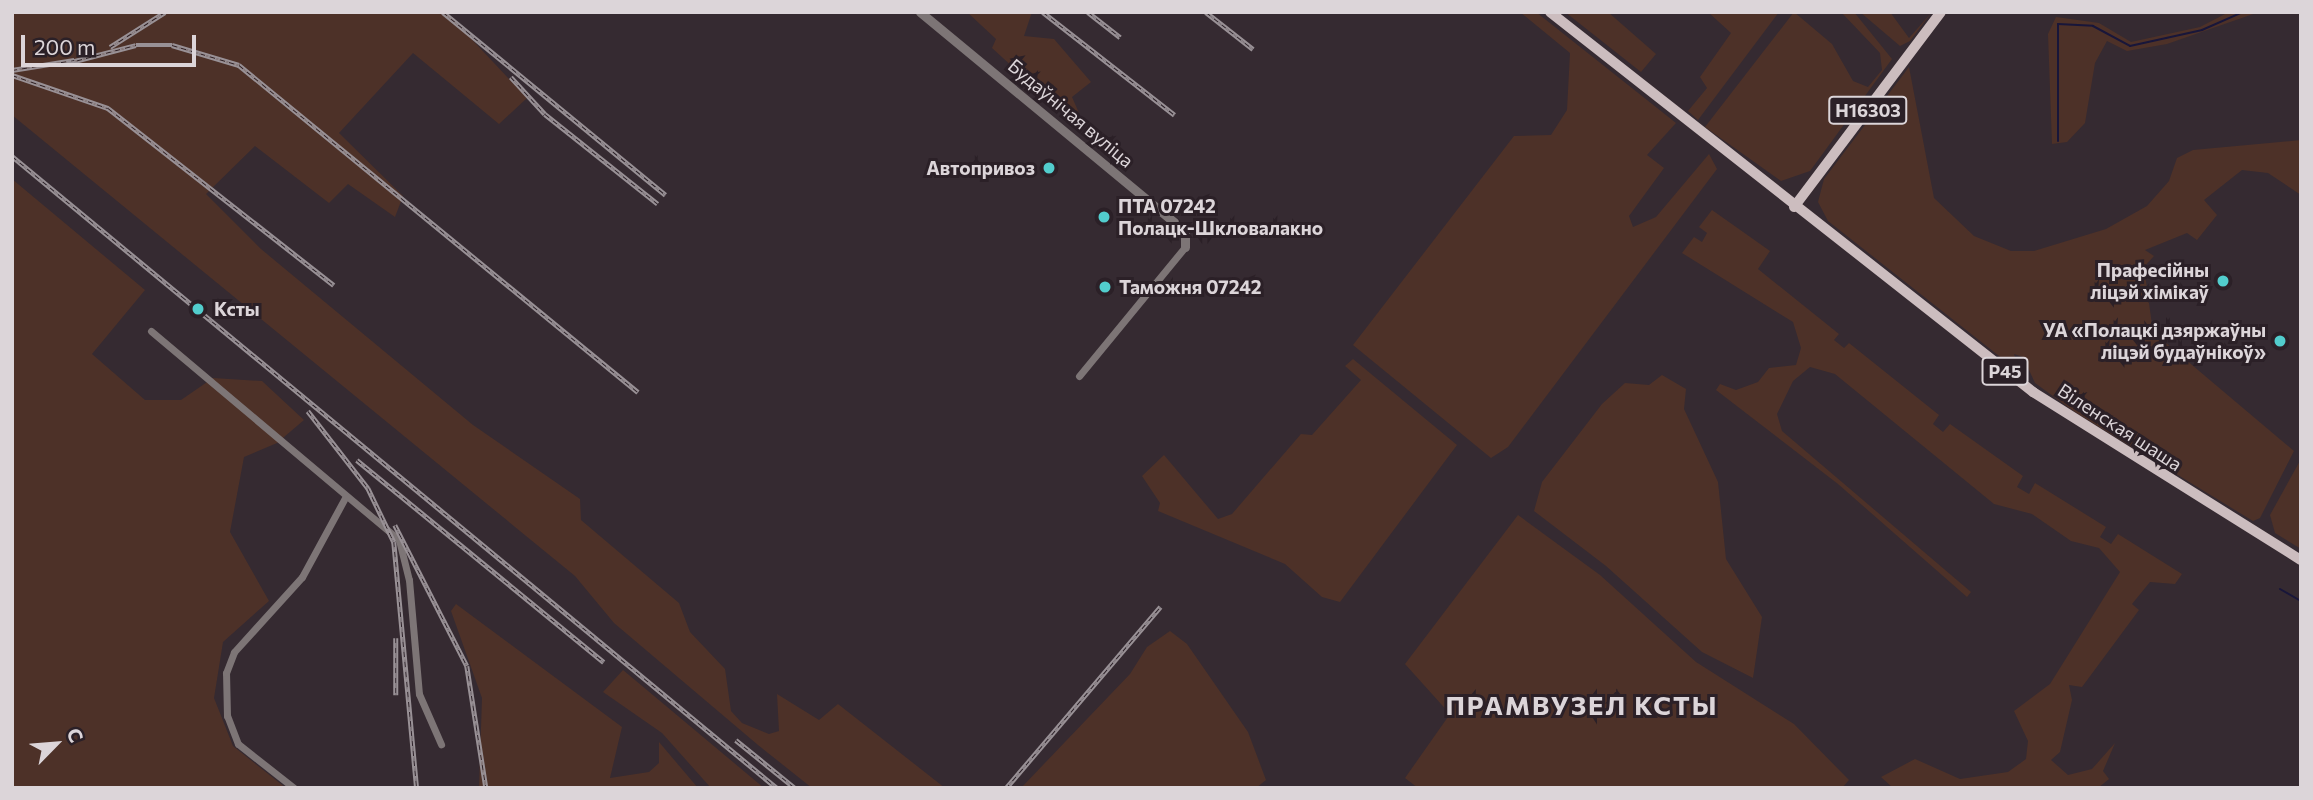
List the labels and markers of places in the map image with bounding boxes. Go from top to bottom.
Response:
place label: Автопривоз [926,157,1035,179]
marker: Автопривоз [1041,160,1057,176]
place label: ПТА 07242 Полацк-Шкловалакно [1118,195,1323,239]
marker: ПТА 07242 Полацк-Шкловалакно [1096,209,1112,225]
place label: Прафесійны ліцэй хімікаў [2090,259,2209,303]
marker: Прафесійны ліцэй хімікаў [2215,273,2231,289]
place label: Таможня 07242 [1119,276,1262,298]
marker: Таможня 07242 [1097,279,1113,295]
place label: Ксты [214,298,260,320]
marker: Ксты [188,299,208,319]
place label: УА «Полацкі дзяржаўны ліцэй будаўнікоў» [2043,319,2266,363]
marker: УА «Полацкі дзяржаўны ліцэй будаўнікоў» [2272,333,2288,349]

